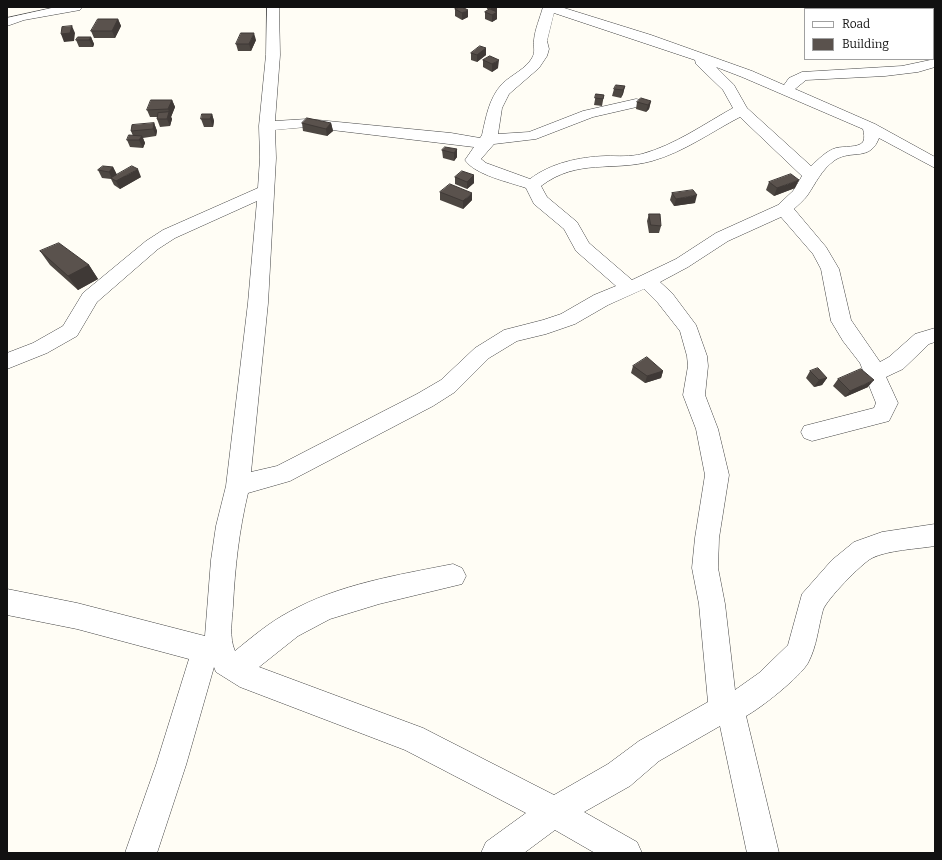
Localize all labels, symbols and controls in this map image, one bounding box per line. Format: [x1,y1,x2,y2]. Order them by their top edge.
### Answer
legend [804,8,934,60]
text: Road [842,17,870,31]
text: Building [842,37,889,51]

